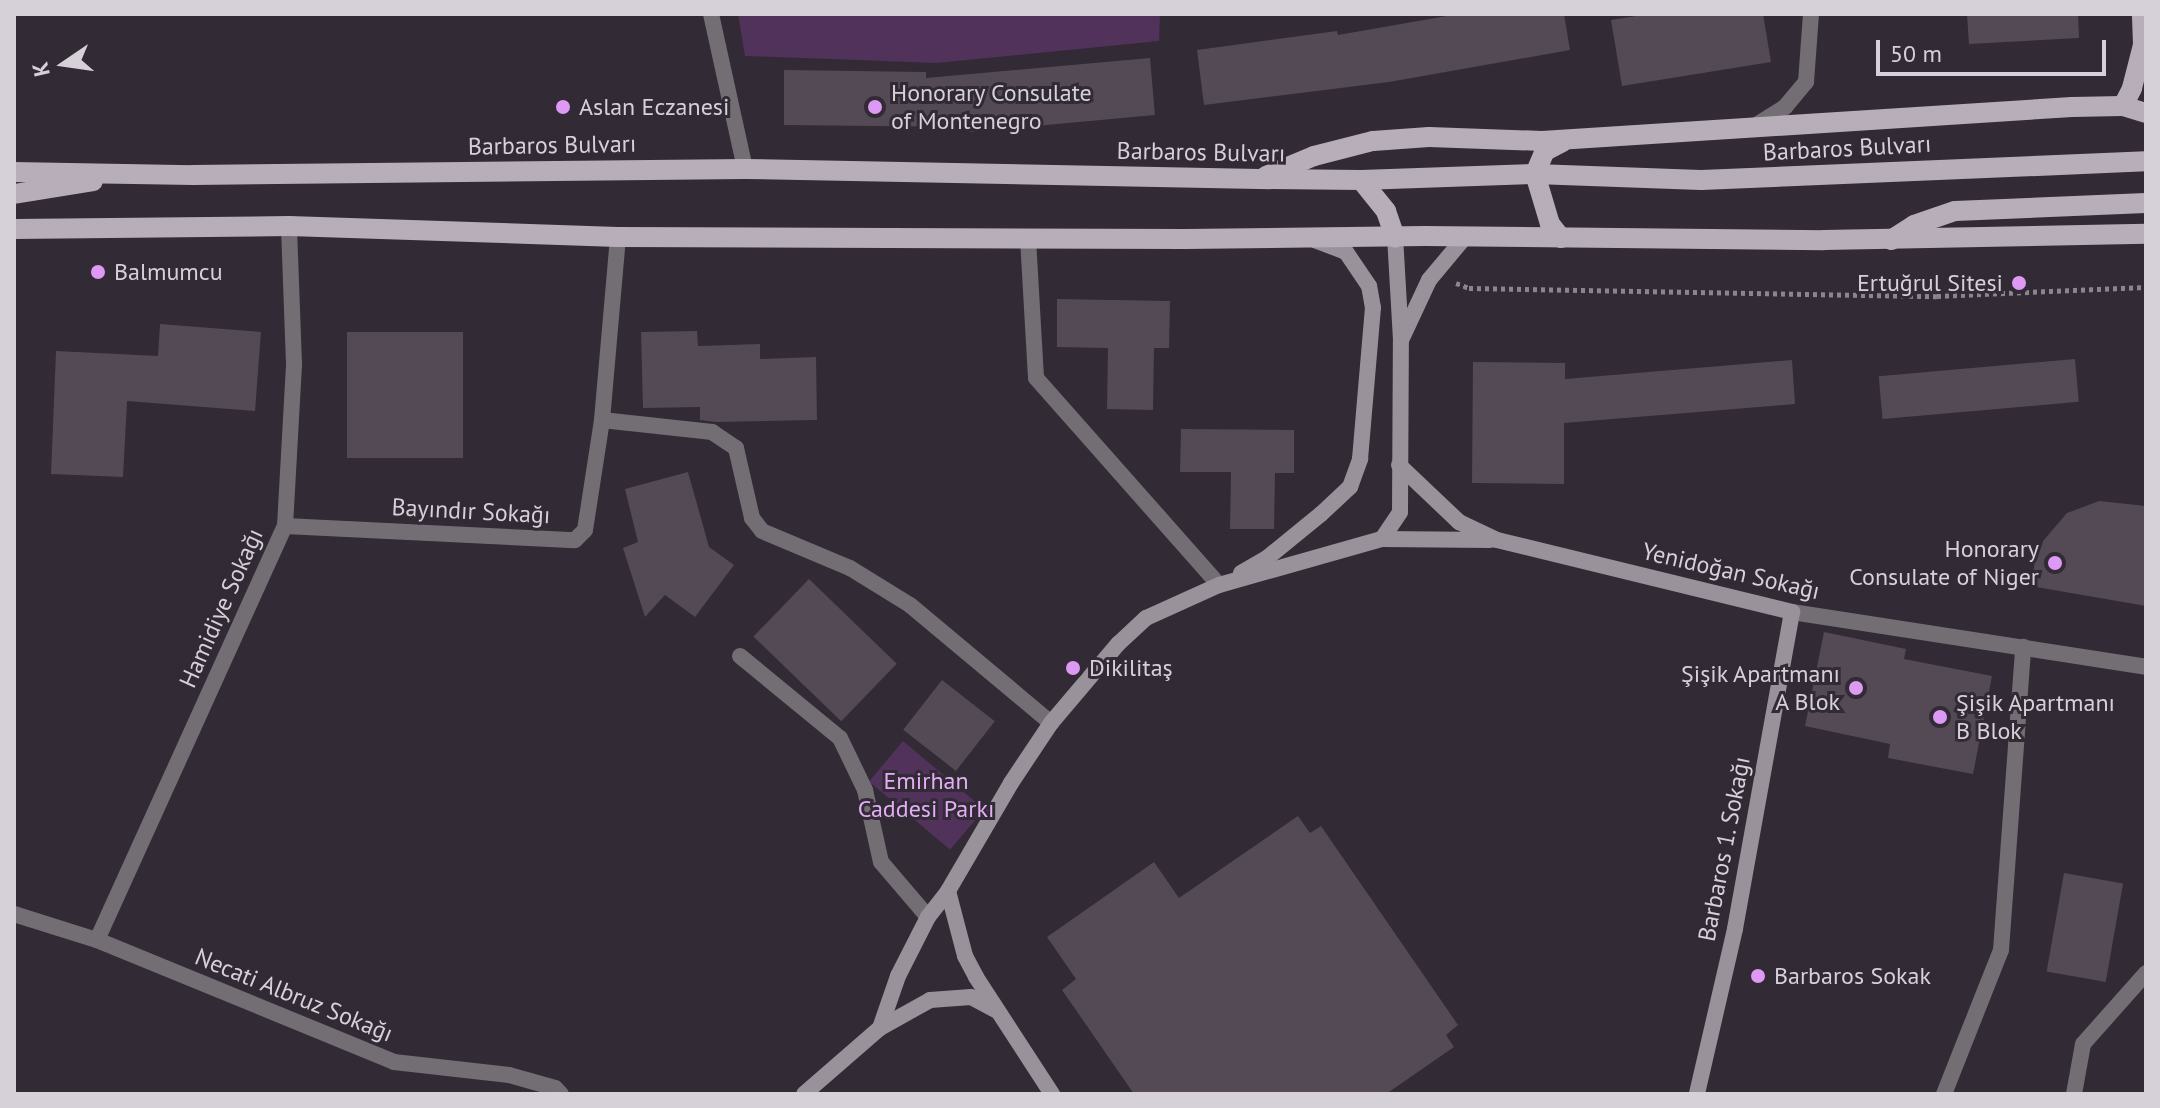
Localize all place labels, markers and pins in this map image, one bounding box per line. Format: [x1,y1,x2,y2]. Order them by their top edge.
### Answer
place label: Honorary Consulate of Montenegro [891,79,1093,135]
place label: Aslan Eczanesi [579,93,729,121]
marker: Aslan Eczanesi [554,98,572,116]
marker: Honorary Consulate of Montenegro [866,98,884,116]
place label: Balmumcu [114,258,223,286]
marker: Balmumcu [89,263,107,281]
place label: Ertuğrul Sitesi [1857,269,2003,297]
marker: Ertuğrul Sitesi [2010,274,2028,292]
place label: Honorary Consulate of Niger [1849,535,2039,591]
marker: Honorary Consulate of Niger [2046,554,2064,572]
place label: Dikilitaş [1089,654,1173,682]
marker: Dikilitaş [1064,659,1082,677]
place label: Şişik Apartmanı A Blok [1679,660,1840,716]
marker: Şişik Apartmanı A Blok [1847,679,1865,697]
place label: Şişik Apartmanı B Blok [1956,689,2117,745]
marker: Şişik Apartmanı B Blok [1931,708,1949,726]
place label: Barbaros Sokak [1774,962,1931,990]
marker: Barbaros Sokak [1749,967,1767,985]

